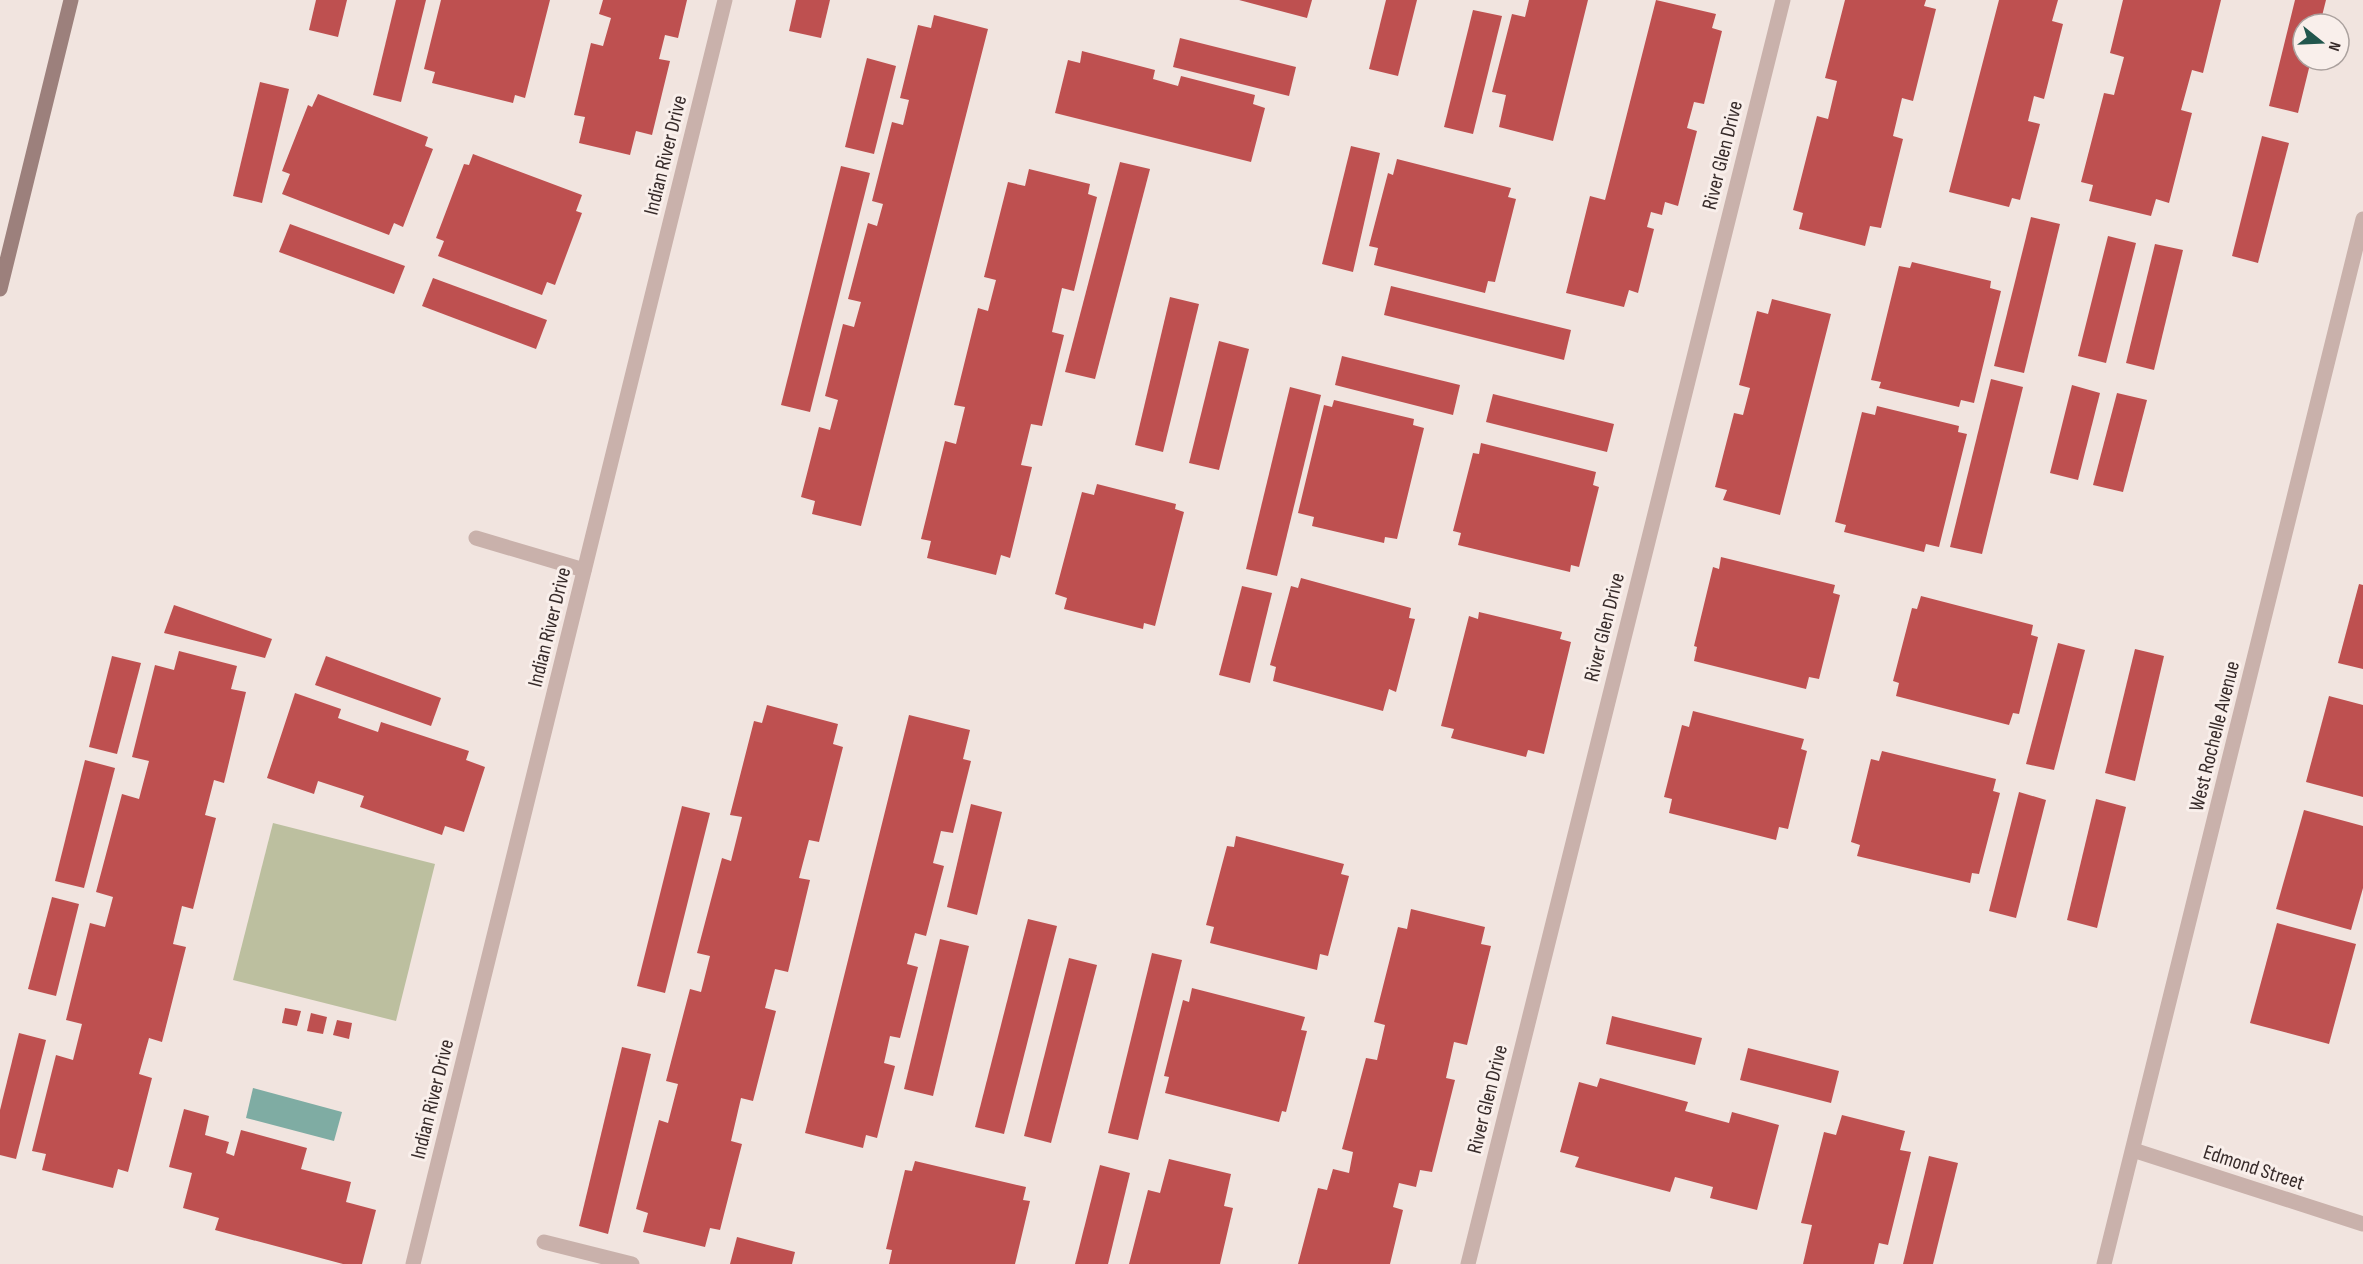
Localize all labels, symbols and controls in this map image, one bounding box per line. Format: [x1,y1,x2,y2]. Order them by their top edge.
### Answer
north arrow [2291,12,2351,72]
text: N [2323,39,2344,53]
street label: Indian River Drive [639,93,692,218]
street label: River Glen Drive [1697,98,1748,212]
street label: Indian River Drive [523,565,576,690]
street label: River Glen Drive [1579,570,1630,684]
street label: West Rochelle Avenue [2184,658,2245,814]
street label: Indian River Drive [406,1037,459,1162]
street label: River Glen Drive [1462,1042,1513,1156]
street label: Edmond Street [2200,1139,2308,1196]

